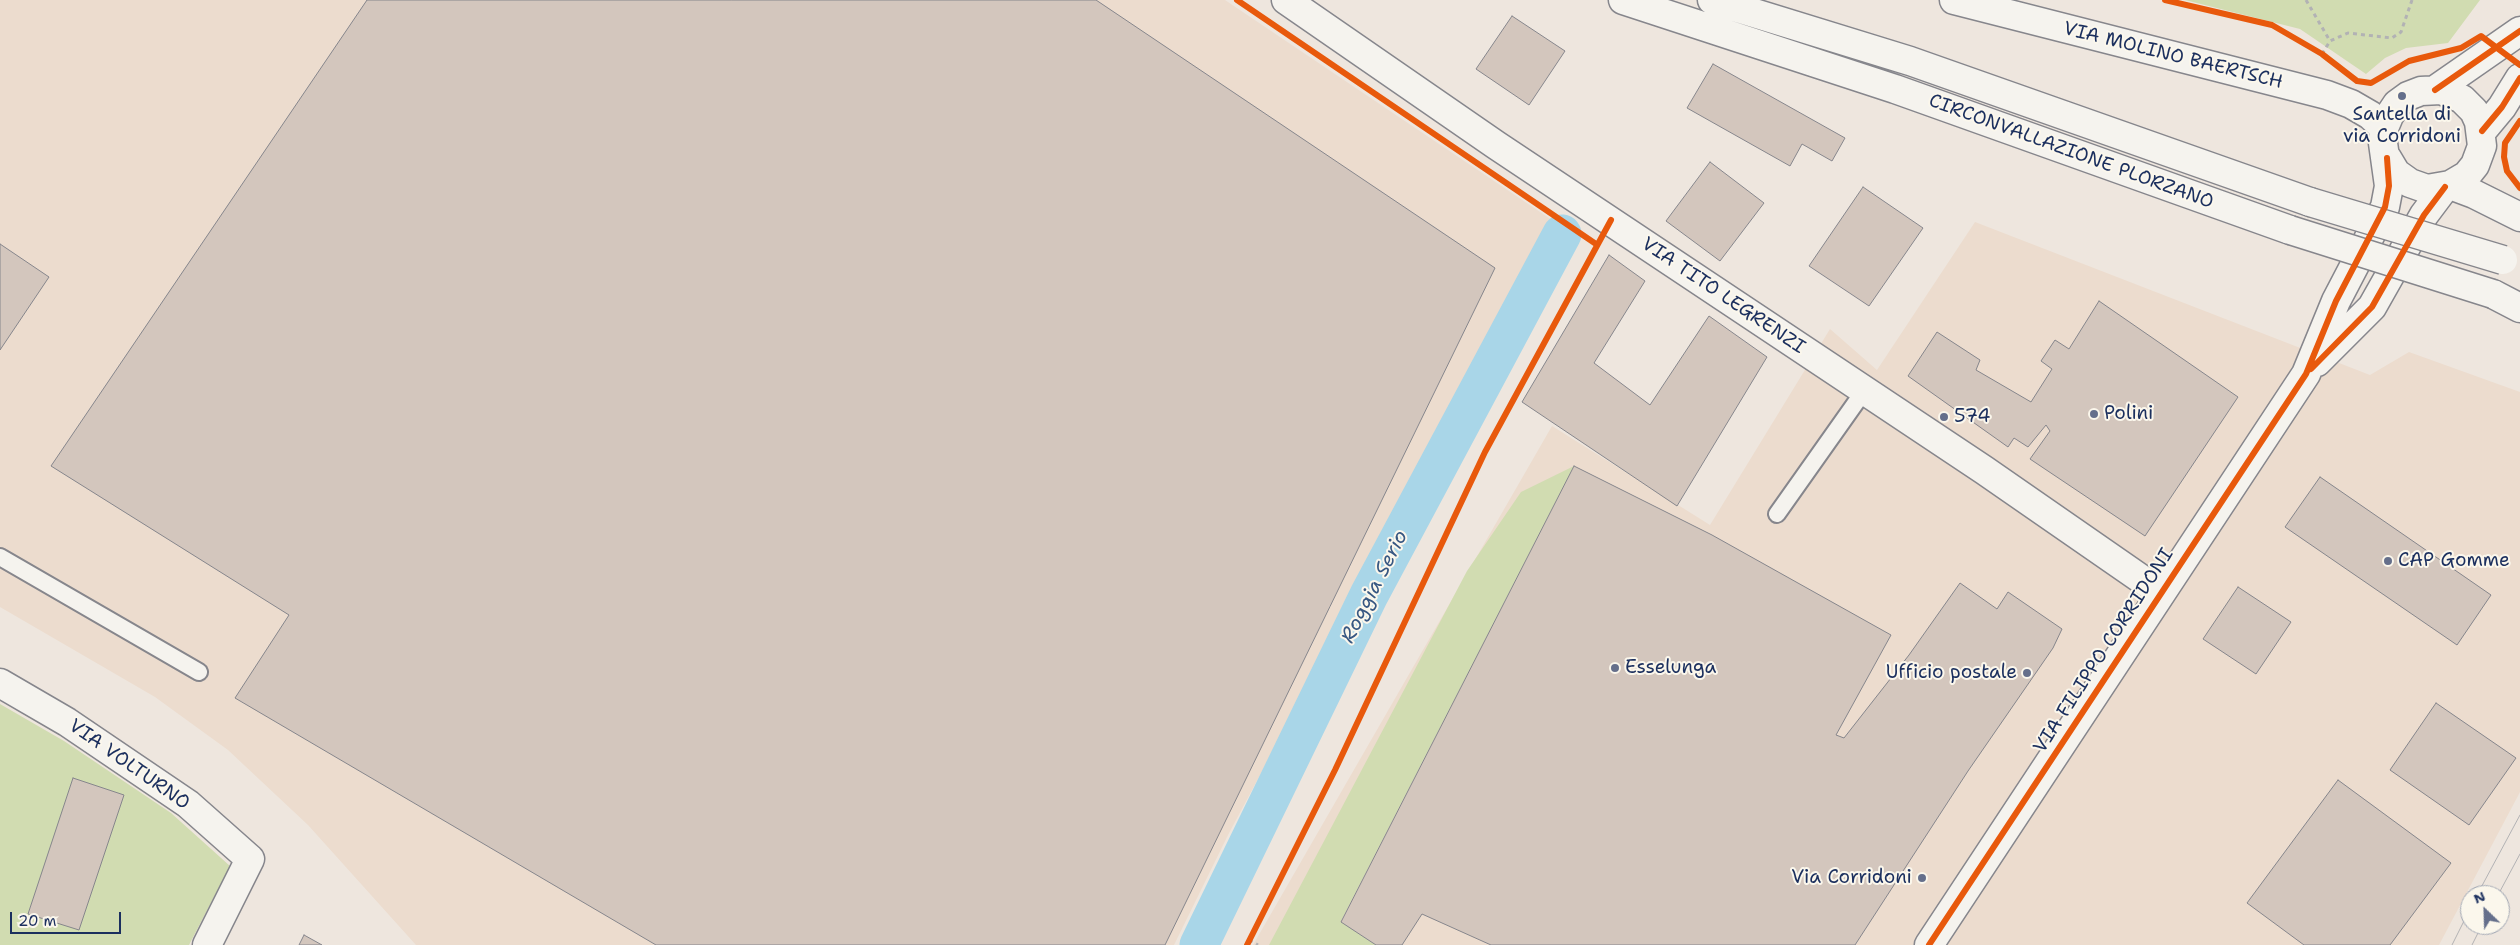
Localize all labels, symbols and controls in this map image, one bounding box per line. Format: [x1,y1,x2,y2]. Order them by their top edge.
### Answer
street label: VIA MOLINO BAERTSCH [2061,18,2285,94]
street label: CIRCONVALLAZIONE PLORZANO [1925,90,2217,214]
marker: Santella di via Corridoni [2396,90,2408,102]
place label: Santella di via Corridoni [2343,104,2461,148]
street label: VIA TITO LEGRENZI [1637,233,1809,359]
place label: Polini [2104,403,2153,425]
place label: 574 [1954,406,1990,428]
marker: Polini [2088,408,2100,420]
marker: 574 [1938,411,1950,423]
water label: Roggia Serio [1336,527,1414,647]
street label: VIA FILIPPO CORRIDONI [2029,544,2179,758]
place label: CAP Gomme [2398,550,2510,572]
marker: CAP Gomme [2382,555,2394,567]
place label: Esselunga [1625,657,1716,679]
marker: Esselunga [1609,662,1621,674]
place label: Ufficio postale [1886,662,2017,684]
marker: Ufficio postale [2021,667,2033,679]
street label: VIA VOLTURNO [64,715,194,815]
place label: Via Corridoni [1791,867,1912,889]
marker: Via Corridoni [1916,872,1928,884]
north arrow [2460,885,2510,935]
text: N [2471,887,2488,908]
scale bar [12,902,124,934]
text: 20 m [18,911,57,931]

